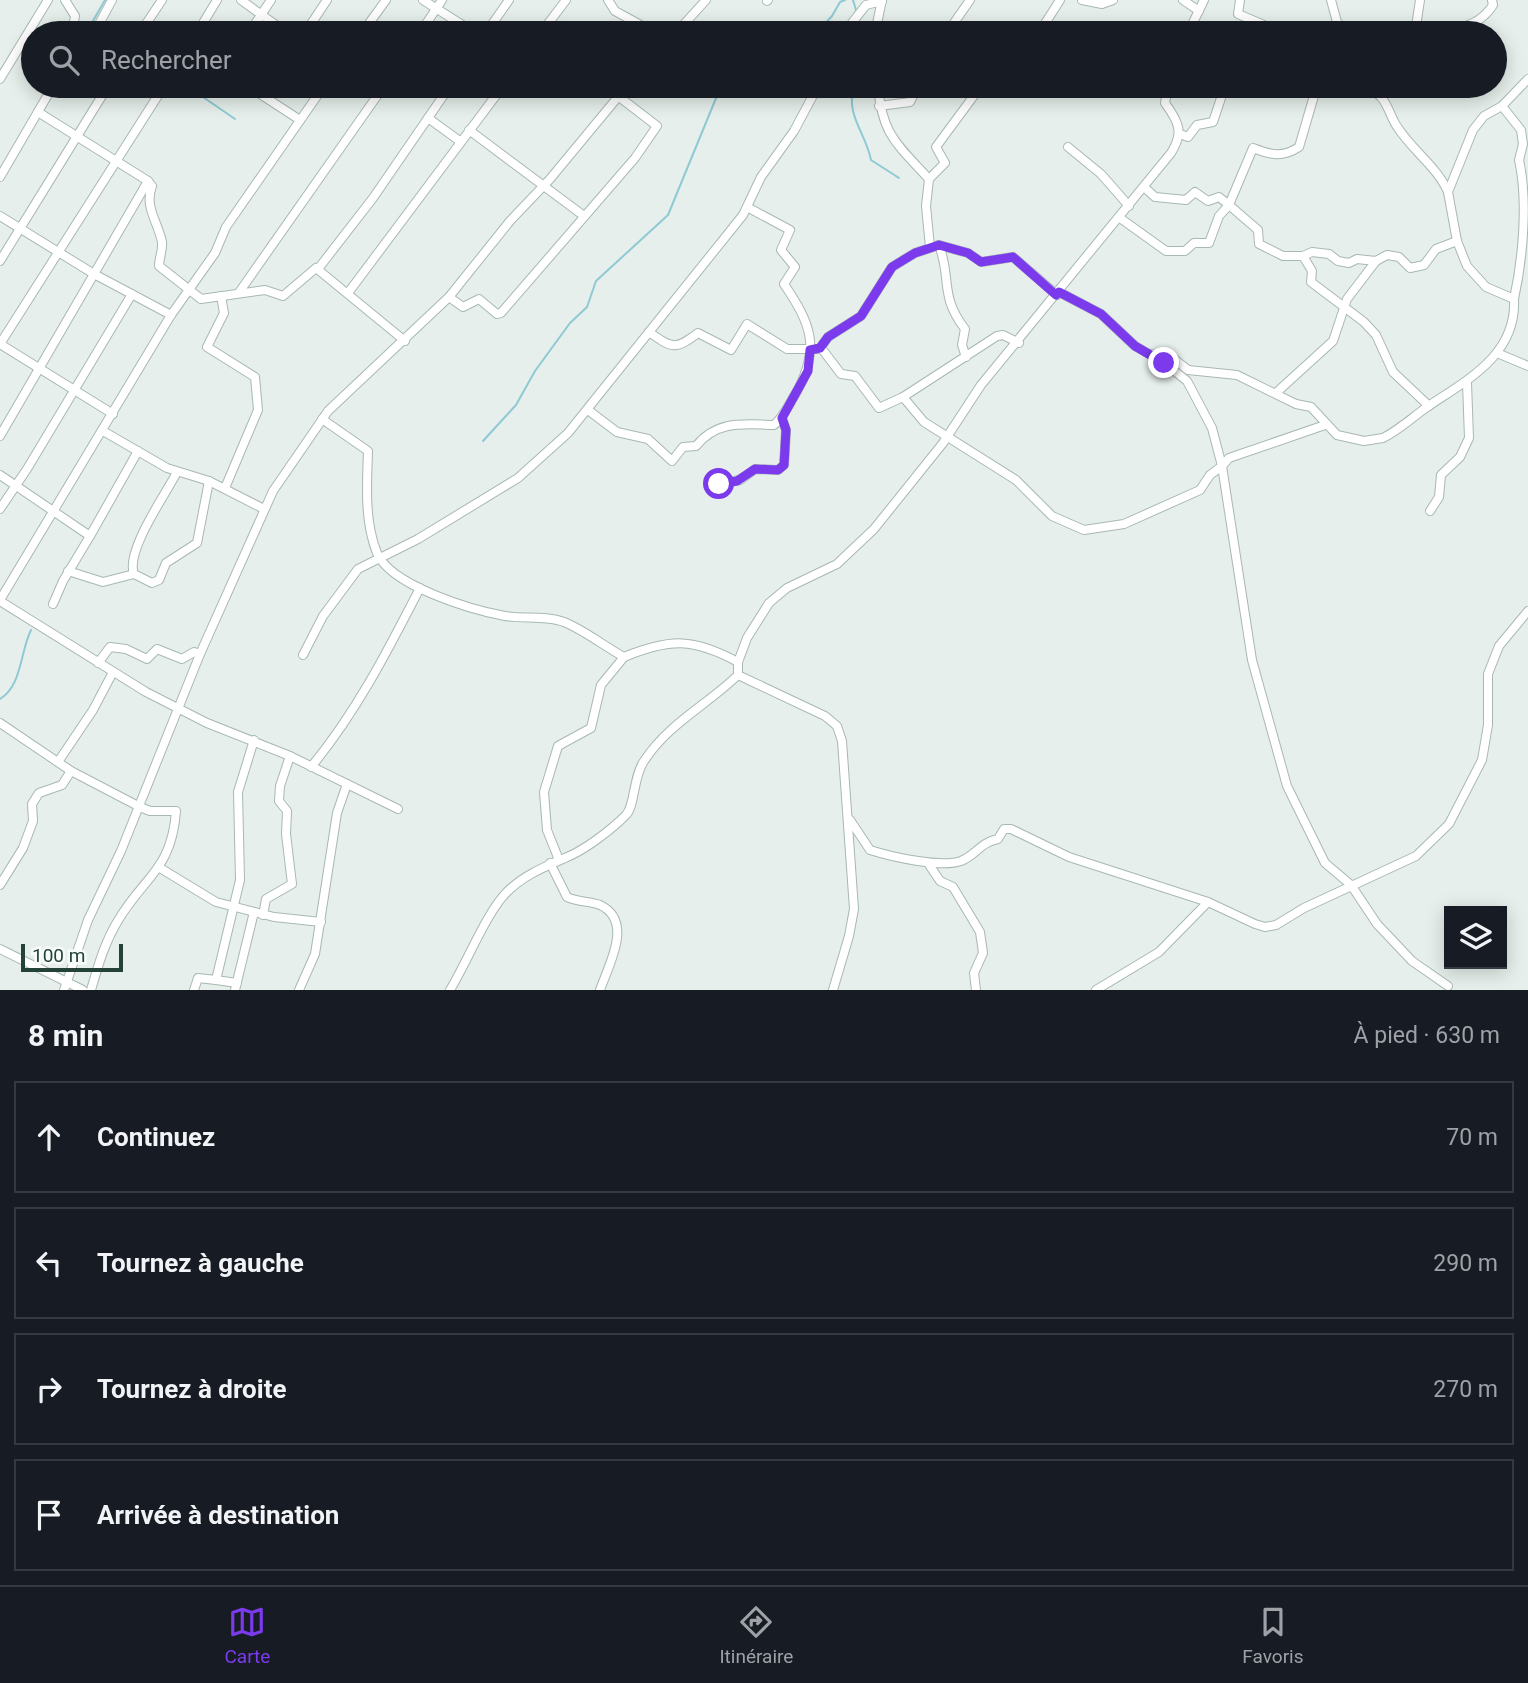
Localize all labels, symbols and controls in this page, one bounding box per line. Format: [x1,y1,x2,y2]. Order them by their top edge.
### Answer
search box [21,21,1507,98]
icon: search [45,41,83,79]
text: Rechercher [101,45,232,75]
route end [1148,347,1179,378]
route start [703,468,734,499]
map controls [1444,906,1507,969]
button: layers [1444,906,1507,969]
scale bar [21,941,122,973]
text: 100 m [32,944,85,967]
text: 8 min [28,1018,103,1053]
text: À pied · 630 m [1354,1022,1500,1049]
icon: ahead [30,1118,68,1156]
text: Continuez [97,1122,215,1152]
text: 70 m [1446,1124,1498,1151]
icon: left [30,1244,68,1282]
text: Tournez à gauche [97,1248,304,1278]
text: 290 m [1433,1250,1498,1277]
icon: right [30,1370,68,1408]
text: Tournez à droite [97,1374,287,1404]
text: 270 m [1433,1376,1498,1403]
icon: arrive [30,1496,68,1534]
text: Arrivée à destination [97,1500,339,1530]
tab: Carte [225,1603,270,1668]
tab: Itinéraire [719,1603,793,1668]
tab: Favoris [1242,1603,1304,1668]

